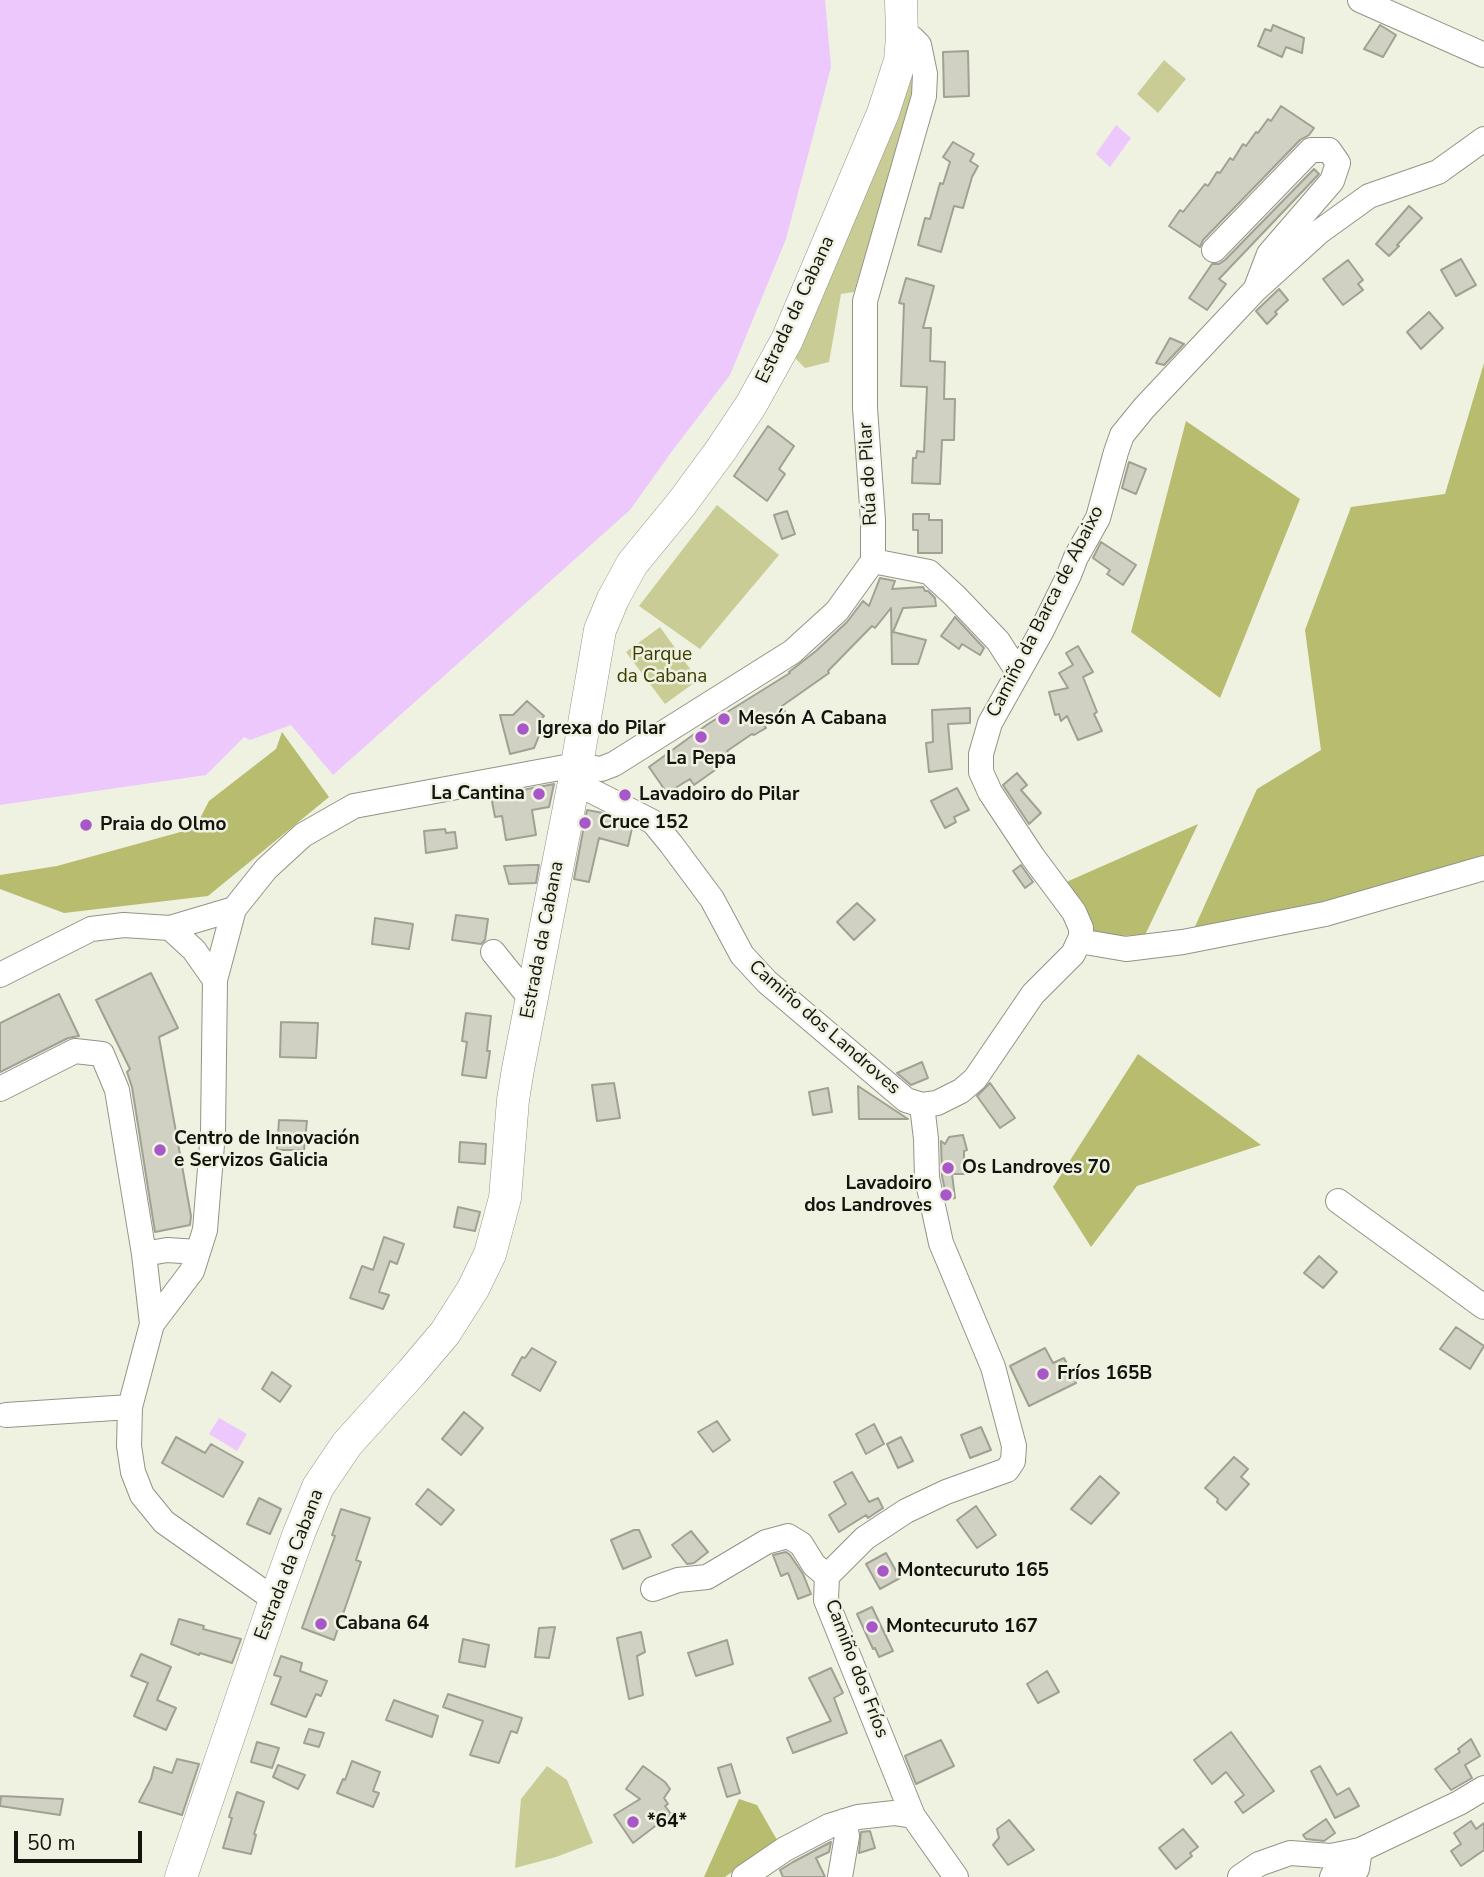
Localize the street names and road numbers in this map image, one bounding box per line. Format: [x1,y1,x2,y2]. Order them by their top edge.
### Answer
street label: Estrada da Cabana [752,233,840,387]
street label: Rúa do Pilar [855,422,883,526]
street label: Camiño da Barca de Abaixo [983,502,1109,722]
street label: Estrada da Cabana [517,859,569,1021]
street label: Camiño dos Landroves [744,956,904,1100]
street label: Estrada da Cabana [251,1486,329,1644]
street label: Camiño dos Fríos [819,1597,893,1741]

